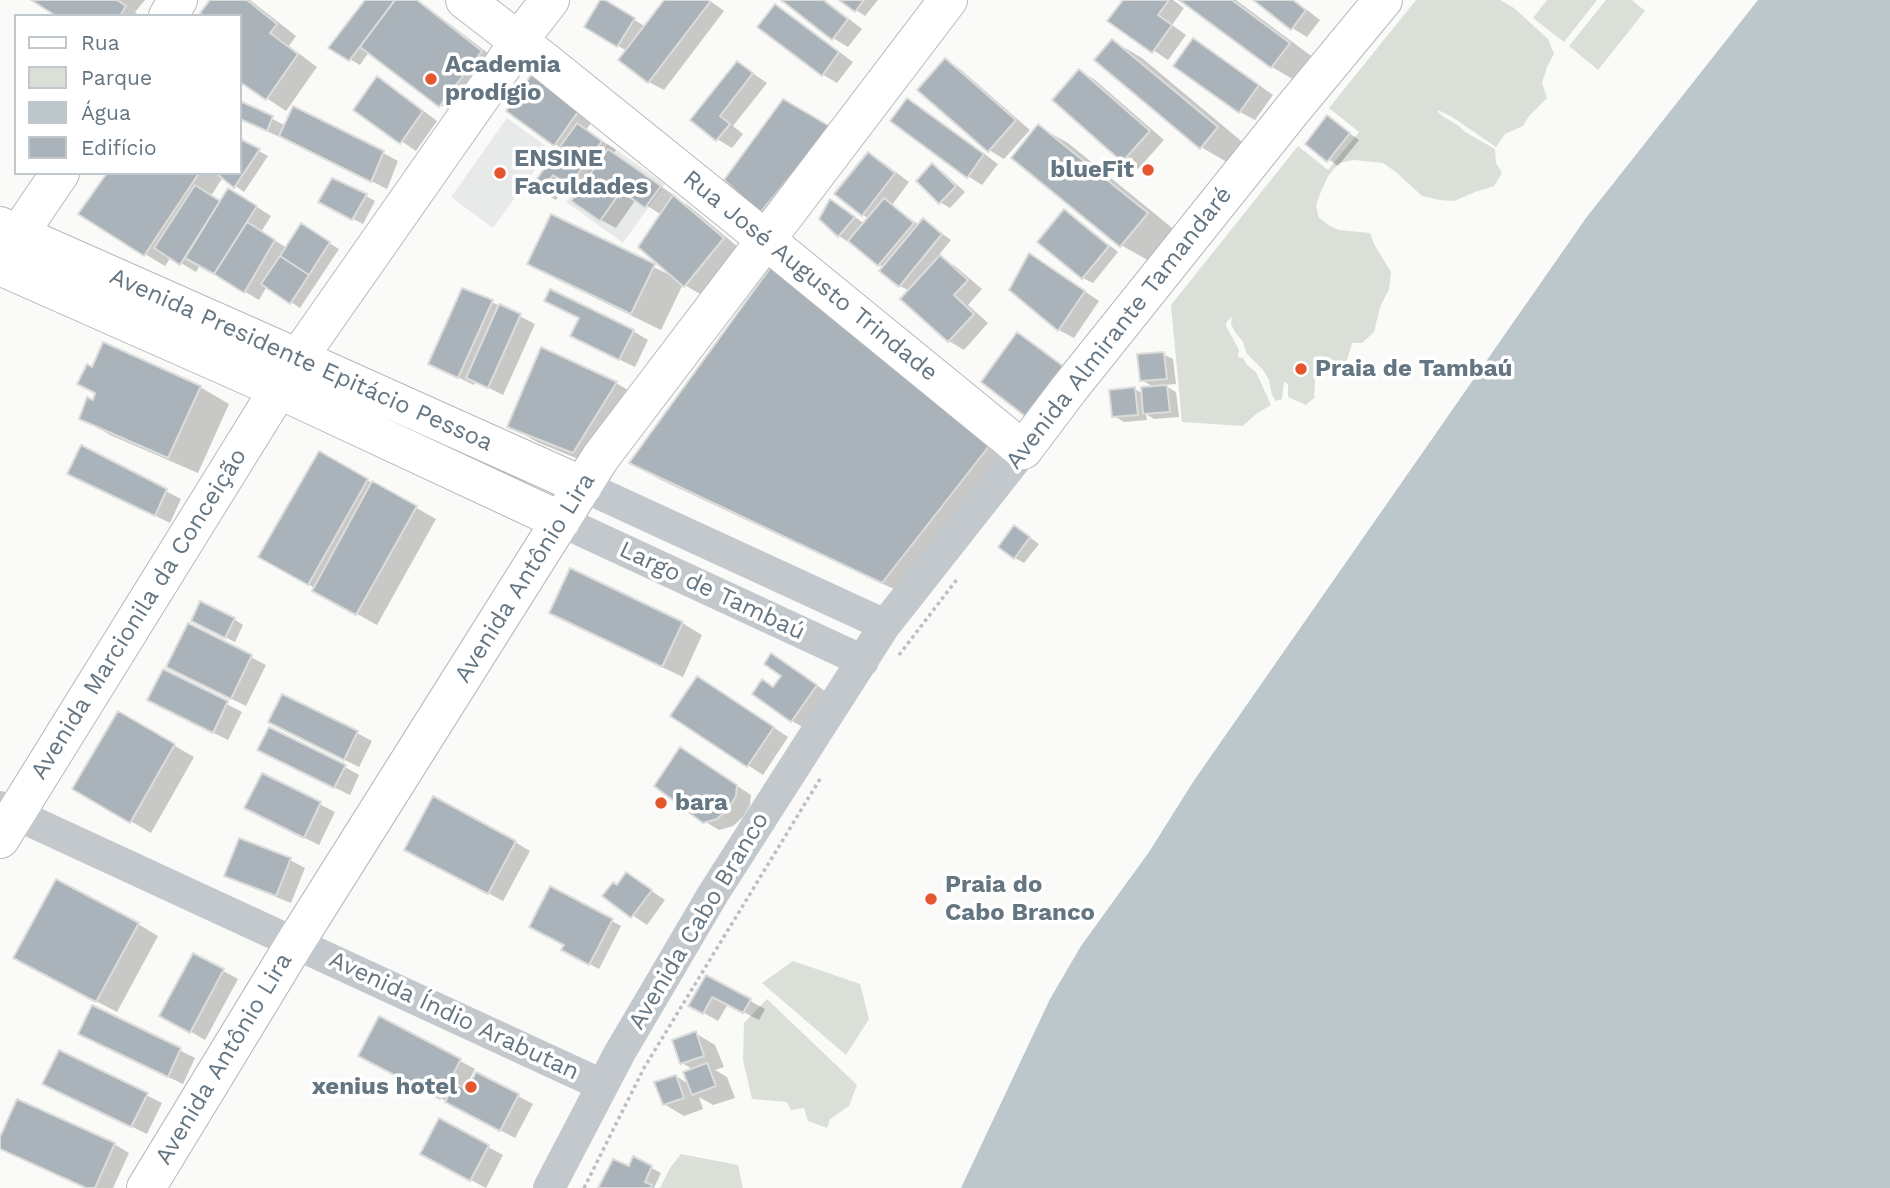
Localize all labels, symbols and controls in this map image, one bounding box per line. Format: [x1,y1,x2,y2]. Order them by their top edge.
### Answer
legend [14,14,242,175]
text: Rua [81,30,120,55]
place label: Academia prodígio [445,51,561,107]
text: Parque [81,65,152,90]
marker: Academia prodígio [423,71,439,87]
text: Água [81,100,131,125]
text: Edifício [81,135,157,160]
place label: ENSINE Faculdades [514,145,648,201]
place label: blueFit [1050,156,1134,184]
marker: blueFit [1140,162,1156,178]
street label: Rua José Augusto Trindade [677,164,943,388]
marker: ENSINE Faculdades [492,165,508,181]
street label: Avenida Almirante Tamandaré [1000,181,1238,475]
street label: Avenida Presidente Epitácio Pessoa [105,262,497,458]
place label: Praia de Tambaú [1315,355,1512,383]
marker: Praia de Tambaú [1293,361,1309,377]
street label: Avenida Marcionila da Conceição [25,443,253,785]
street label: Avenida Antônio Lira [449,468,601,688]
street label: Largo de Tambaú [615,535,809,647]
place label: bara [675,789,728,817]
marker: bara [653,795,669,811]
street label: Avenida Cabo Branco [623,807,775,1035]
place label: Praia do Cabo Branco [945,871,1095,927]
marker: Praia do Cabo Branco [923,891,939,907]
street label: Avenida Índio Arabutan [324,945,584,1087]
street label: Avenida Antônio Lira [149,948,299,1170]
place label: xenius hotel [312,1073,457,1101]
marker: xenius hotel [463,1079,479,1095]

